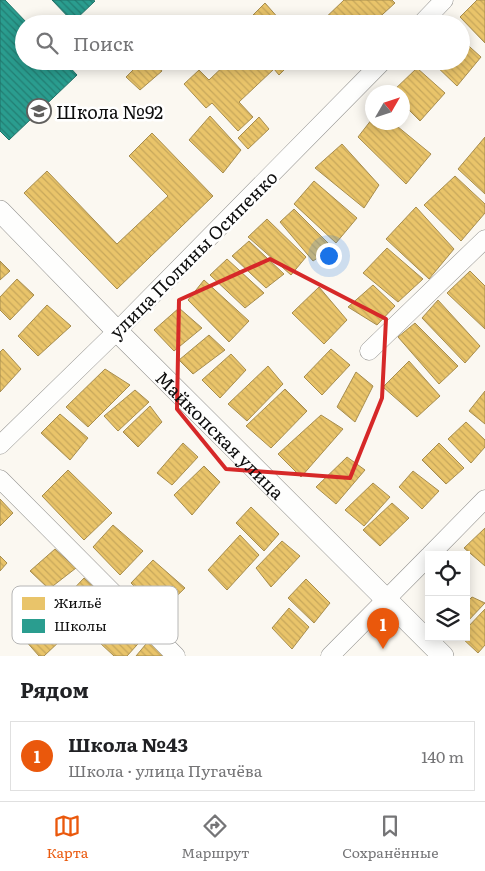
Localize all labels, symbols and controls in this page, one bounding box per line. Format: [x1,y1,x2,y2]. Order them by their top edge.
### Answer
search box [15,15,470,70]
icon: search [33,29,61,57]
text: Поиск [73,29,134,57]
north arrow [365,85,410,130]
school or university icon: Школа №92 [26,98,52,124]
place label: Школа №92 [56,98,163,125]
street label: улица Полины Осипенко [103,164,283,344]
your location [316,243,342,269]
street label: Майкопская улица [150,364,291,505]
map controls [425,551,470,641]
button: locate [425,551,470,596]
legend [12,586,178,644]
text: Жильё [54,592,102,612]
button: layers [425,596,470,641]
pin: 1 [367,608,399,649]
text: Школы [54,615,107,635]
text: Рядом [20,673,89,704]
text: Школа №43 [68,730,188,758]
text: 1 [34,744,40,768]
text: 140 m [421,744,464,768]
text: Школа · улица Пугачёва [68,758,262,782]
tab: Карта [46,812,88,862]
tab: Маршрут [181,812,249,862]
tab: Сохранённые [342,812,439,862]

